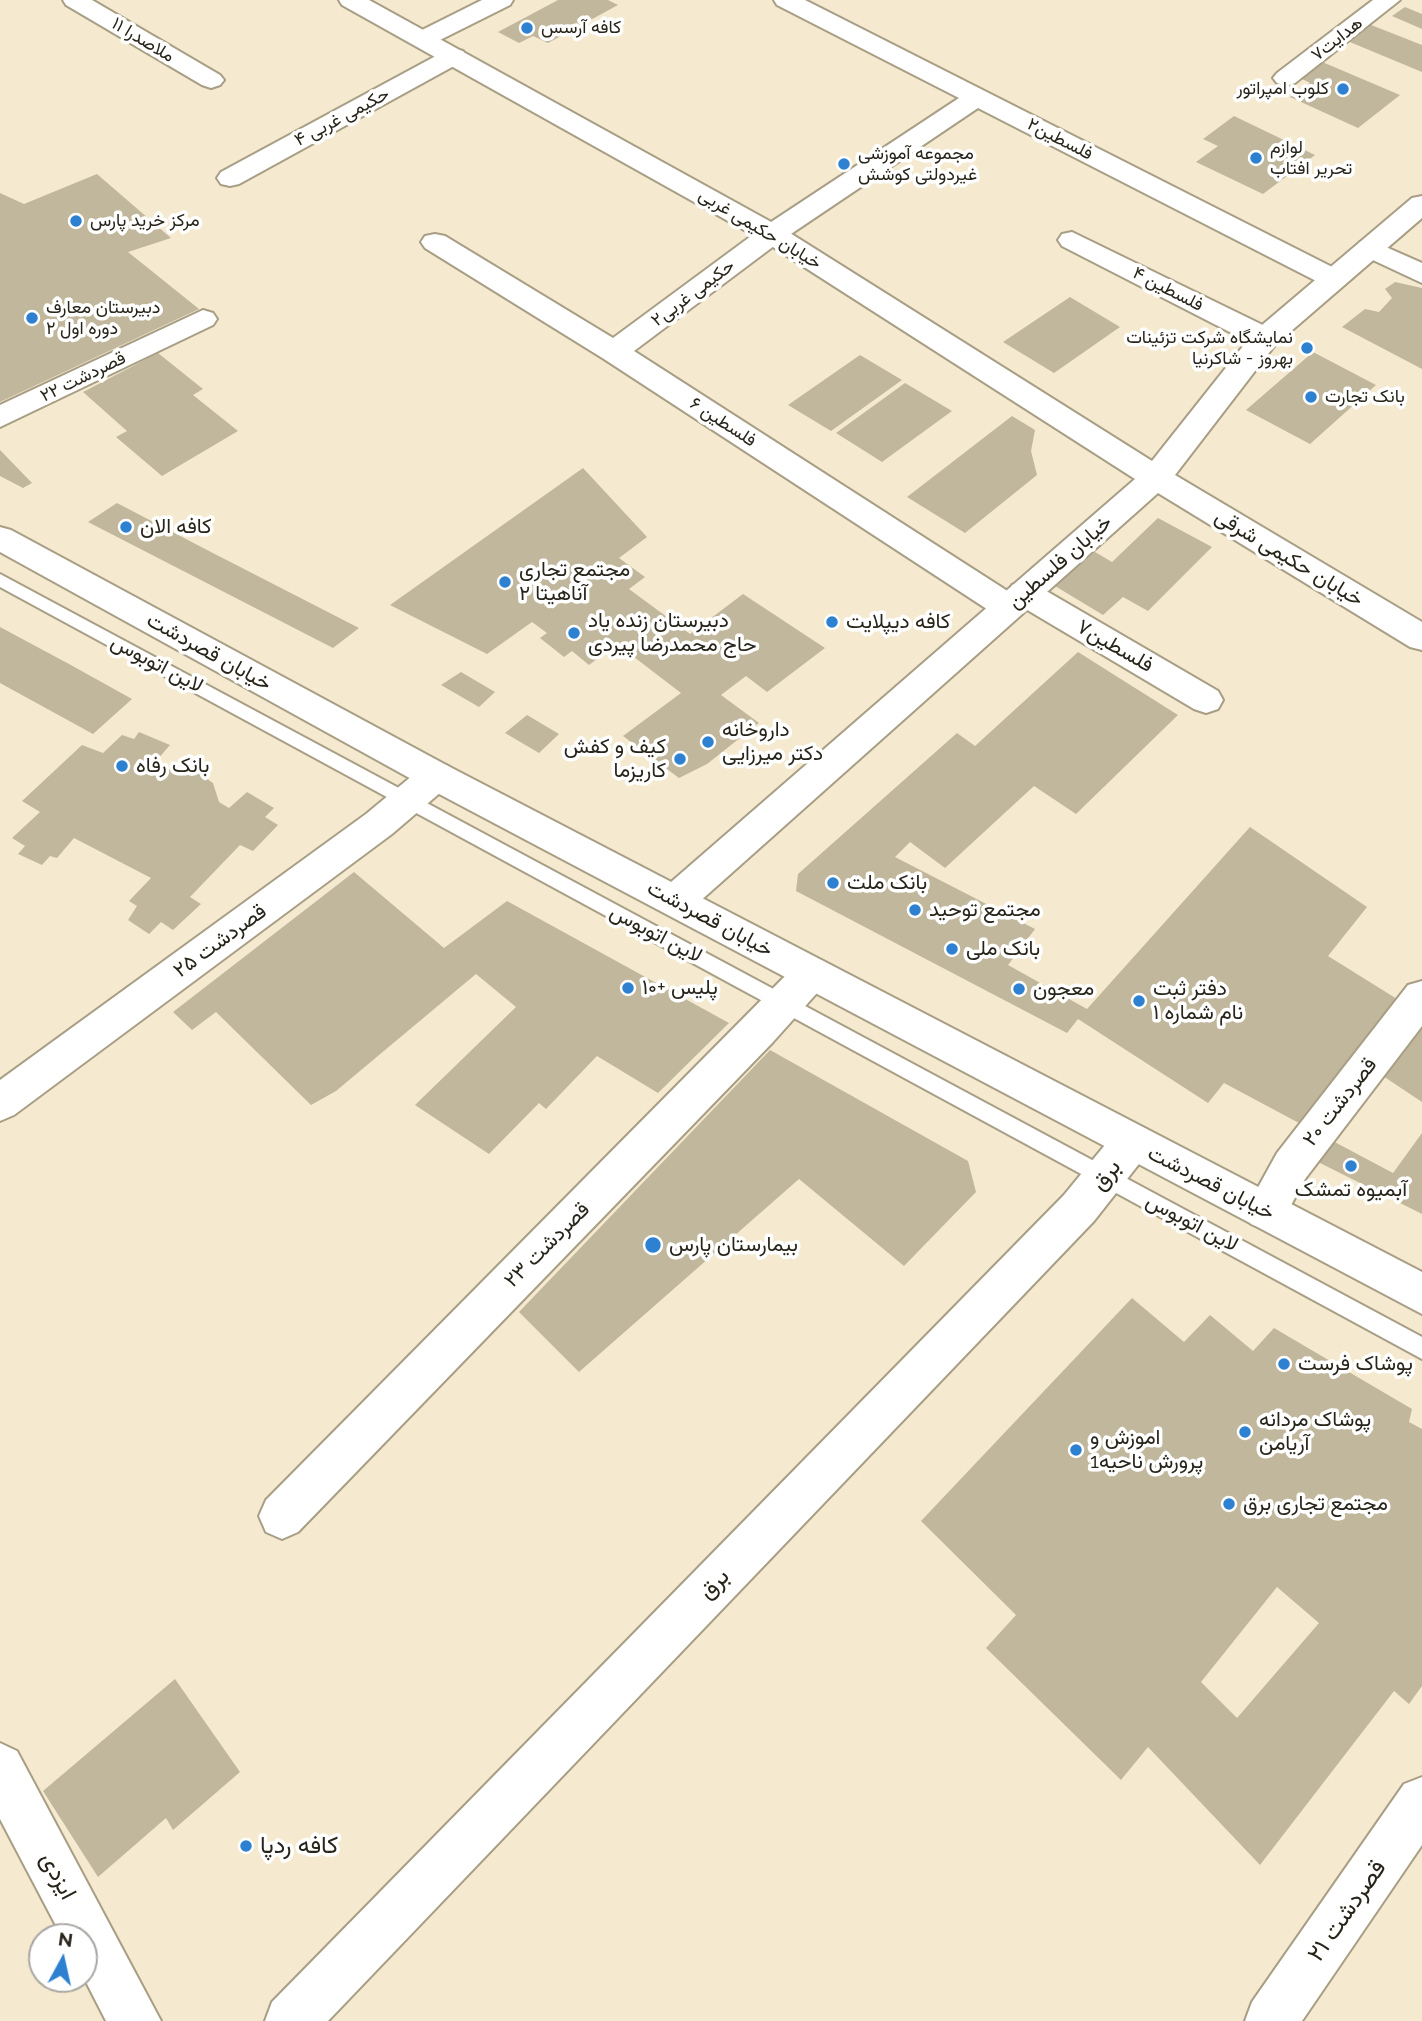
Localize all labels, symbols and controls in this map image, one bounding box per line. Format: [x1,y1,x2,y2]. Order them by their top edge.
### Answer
street label: هدایت۷ [1307,12,1367,66]
street label: ۱۱ ملاصدرا [108,13,178,67]
place label: کافه آرسس [541,17,621,39]
marker: کافه آرسس [519,20,535,36]
place label: کلوب امپراتور [1236,78,1329,100]
marker: کلوب امپراتور [1335,81,1351,97]
street label: حکیمی غربی ۴ [291,83,393,151]
street label: فلسطین۲ [1024,113,1096,165]
place label: لوازم تحریر افتاب [1270,137,1352,180]
place label: مجموعه آموزشی غیردولتی کوشش [858,143,977,186]
marker: لوازم تحریر افتاب [1248,150,1264,166]
marker: مجموعه آموزشی غیردولتی کوشش [836,156,852,172]
street label: خیابان حکیمی غربی [695,184,825,274]
place label: مرکز خرید پارس [90,210,200,232]
marker: مرکز خرید پارس [68,213,84,229]
street label: حکیمی غربی۲ [647,255,739,331]
street label: ۴ فلسطین [1129,262,1207,316]
place label: دبیرستان معارف ۲ دوره اول [46,297,160,340]
marker: دبیرستان معارف ۲ دوره اول [24,310,40,326]
place label: نمایشگاه شرکت تزئینات بهروز - شاکرنیا [1126,327,1293,370]
marker: نمایشگاه شرکت تزئینات بهروز - شاکرنیا [1299,340,1315,356]
street label: قصردشت ۲۲ [37,347,129,407]
place label: بانک تجارت [1325,386,1405,408]
marker: بانک تجارت [1303,389,1319,405]
street label: فلسطین ۶ [686,393,760,451]
street label: خیابان حکیمی شرقی [1210,504,1368,612]
street label: خیابان فلسطین [1003,510,1117,614]
place label: کافه الان [140,514,212,540]
marker: کافه الان [118,519,134,535]
place label: مجتمع تجاری آناهیتا ۲ [519,557,630,607]
marker: مجتمع تجاری آناهیتا ۲ [497,574,513,590]
street label: خیابان قصردشت [142,607,276,697]
place label: دبیرستان زنده یاد حاج محمدرضا پیردی [588,608,757,658]
place label: کافه دیپلایت [846,609,950,635]
marker: کافه دیپلایت [824,614,840,630]
street label: ۷فلسطین [1072,614,1158,678]
marker: دبیرستان زنده یاد حاج محمدرضا پیردی [566,625,582,641]
street label: لاین اتوبوس [107,629,207,699]
place label: داروخانه دکتر میرزایی [722,717,823,767]
place label: کیف و کفش کاریزما [564,734,666,784]
marker: داروخانه دکتر میرزایی [700,734,716,750]
marker: کیف و کفش کاریزما [672,751,688,767]
place label: بانک رفاه [136,753,209,779]
marker: بانک رفاه [114,758,130,774]
place label: بانک ملت [847,870,927,896]
street label: خیابان قصردشت [643,875,777,963]
marker: بانک ملت [825,875,841,891]
place label: مجتمع توحید [929,897,1041,923]
street label: قصردشت ۲۵ [169,899,271,983]
street label: لاین اتوبوس [606,899,706,969]
marker: مجتمع توحید [907,902,923,918]
place label: بانک ملی [966,936,1040,962]
marker: بانک ملی [944,941,960,957]
place label: پلیس +۱۰ [642,975,718,1001]
place label: معجون [1033,976,1094,1002]
place label: دفتر ثبت نام شماره ١ [1153,976,1243,1026]
marker: پلیس +۱۰ [620,980,636,996]
marker: معجون [1011,981,1027,997]
marker: دفتر ثبت نام شماره ١ [1131,993,1147,1009]
street label: قصردشت ۲۰ [1298,1053,1382,1151]
street label: خیابان قصردشت [1143,1140,1279,1226]
street label: برق [1085,1153,1127,1197]
marker: آبمیوه تمشک [1343,1158,1359,1174]
place label: آبمیوه تمشک [1295,1177,1407,1203]
street label: لاین اتوبوس [1142,1188,1242,1258]
street label: قصردشت ۲۳ [499,1197,595,1293]
place label: بیمارستان پارس [669,1232,798,1258]
marker: بیمارستان پارس [643,1235,663,1255]
place label: پوشاک فرست [1298,1351,1413,1377]
marker: پوشاک فرست [1276,1356,1292,1372]
place label: پوشاک مردانه آریامن [1259,1407,1371,1457]
marker: پوشاک مردانه آریامن [1237,1424,1253,1440]
place label: اموزش و پرورش ناحیه1 [1090,1425,1203,1475]
marker: اموزش و پرورش ناحیه1 [1068,1442,1084,1458]
place label: مجتمع تجاری برق [1243,1491,1388,1517]
marker: مجتمع تجاری برق [1221,1496,1237,1512]
street label: برق [692,1562,736,1606]
place label: کافه ردپا [260,1832,338,1860]
marker: کافه ردپا [238,1838,254,1854]
street label: ایزدی [34,1847,82,1905]
street label: قصردشت ۲۱ [1302,1855,1392,1967]
north arrow [28,1923,98,1993]
text: N [57,1927,74,1951]

